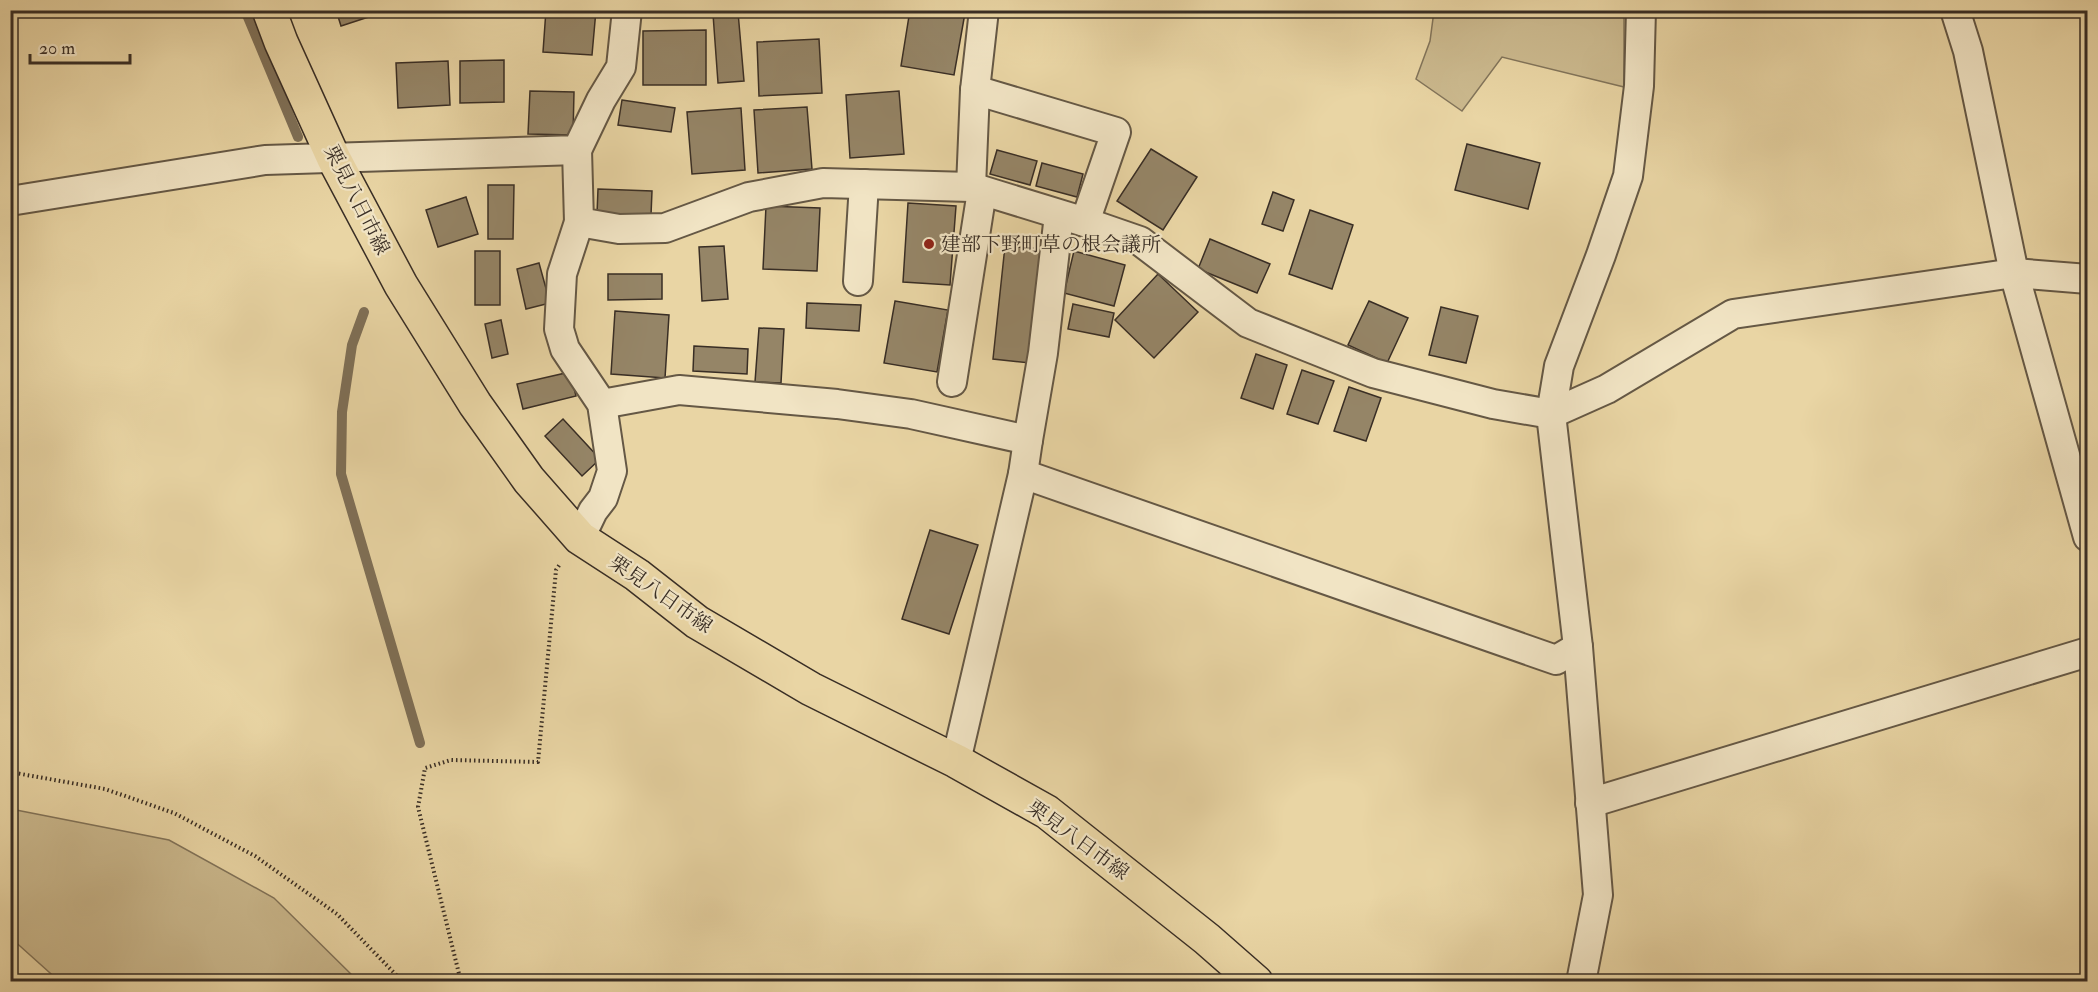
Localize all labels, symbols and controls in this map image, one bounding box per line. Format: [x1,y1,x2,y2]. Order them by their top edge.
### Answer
scale bar [30,27,130,65]
text: 20 m [39,37,75,60]
street label: 栗見八日市線 [319,141,395,259]
place label: 建部下野町草の根会議所 [941,232,1161,257]
marker: 建部下野町草の根会議所 [922,237,936,251]
street label: 栗見八日市線 [605,549,717,639]
street label: 栗見八日市線 [1022,795,1134,885]

